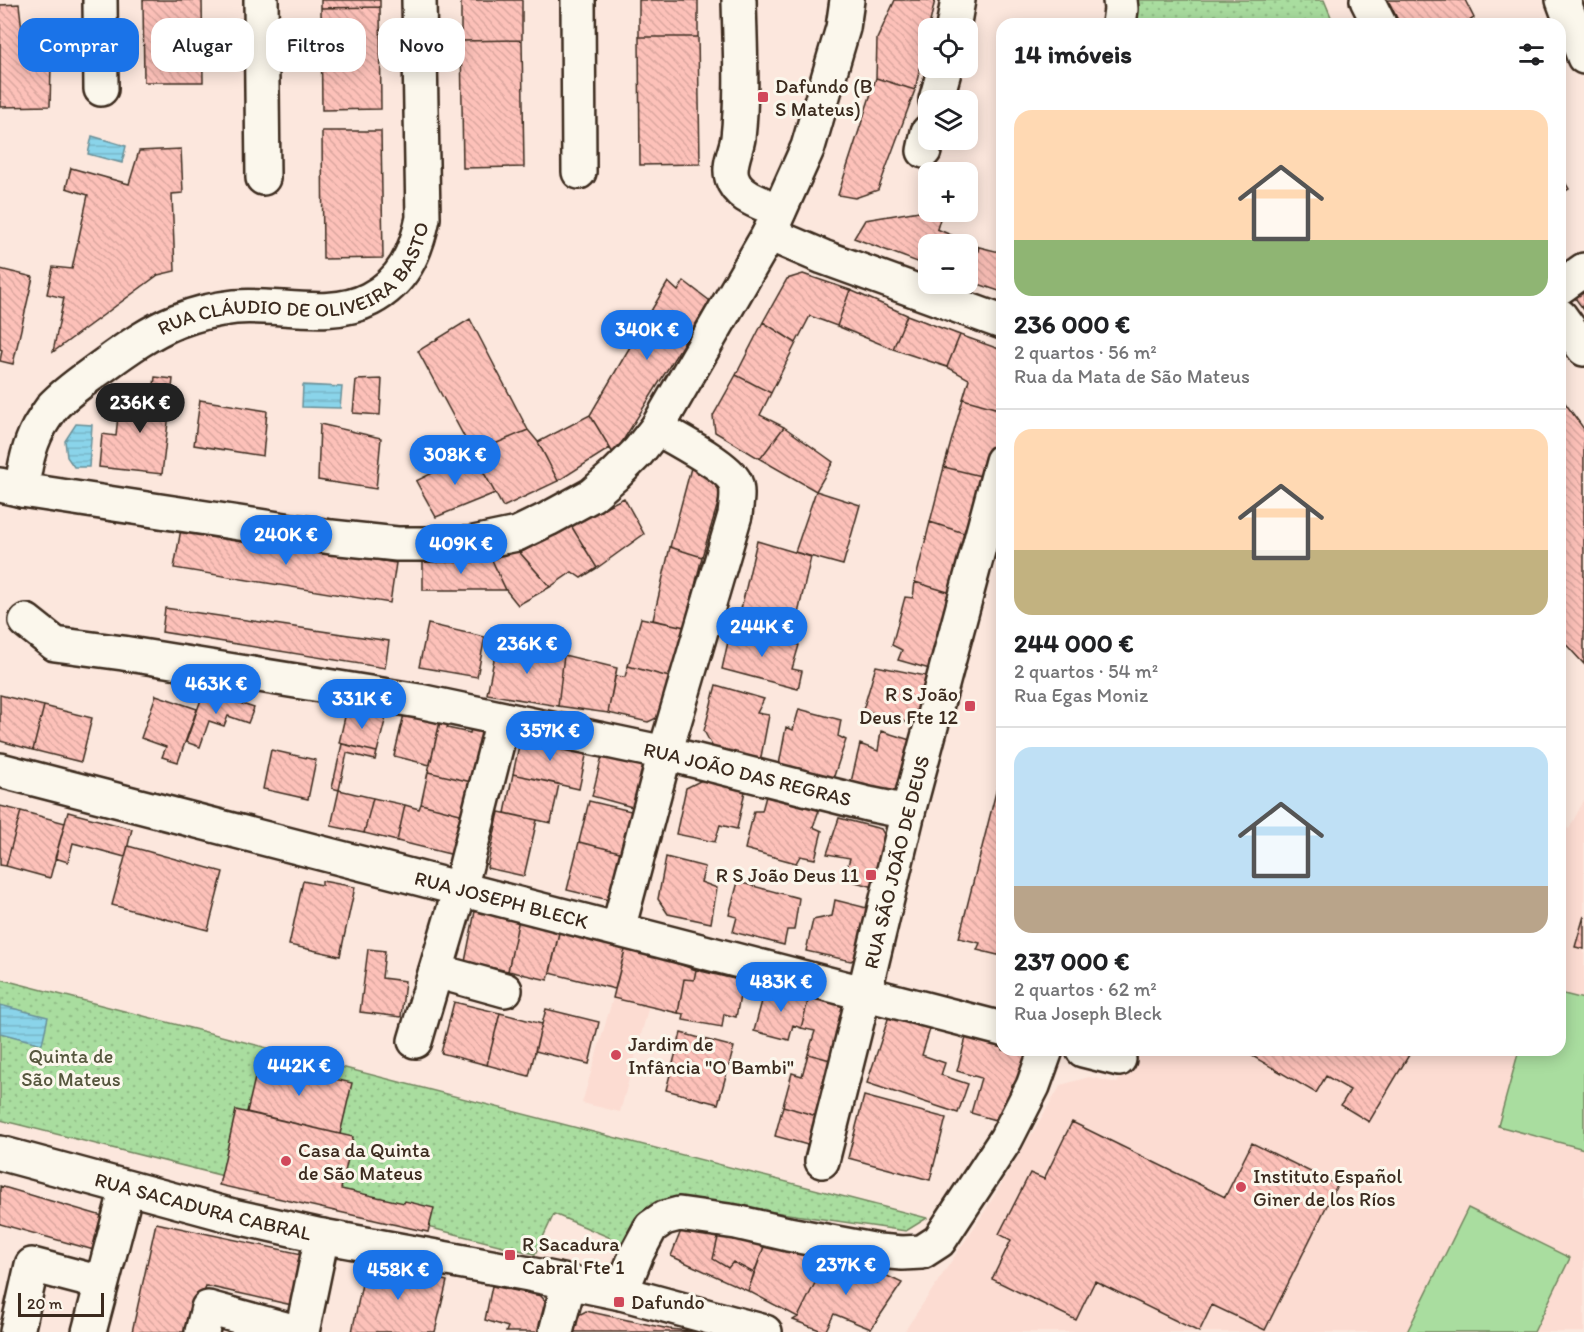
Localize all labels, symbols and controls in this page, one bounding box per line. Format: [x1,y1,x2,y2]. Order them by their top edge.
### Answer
chip: Comprar [18,18,139,72]
chip: Alugar [151,18,254,72]
chip: Filtros [266,18,366,72]
chip: Novo [378,18,465,72]
map controls [918,18,978,294]
button: locate [918,18,978,78]
text: 14 imóveis [1014,38,1132,70]
icon: filters [1515,38,1548,71]
place label: Dafundo (B S Mateus) [775,74,873,121]
marker: Dafundo (B S Mateus) [756,90,770,104]
button: layers [918,90,978,150]
icon: home [1227,149,1335,257]
button: + [918,162,978,222]
street label: RUA CLÁUDIO DE OLIVEIRA BASTO [153,220,434,340]
button: − [918,234,978,294]
text: 236 000 € [1014,308,1130,340]
pin: 340K € [598,310,696,361]
text: 340K € [615,317,679,341]
text: 2 quartos · 56 m² [1014,340,1157,364]
text: Rua da Mata de São Mateus [1014,364,1250,388]
pin: 236K € [91,383,189,434]
text: 236K € [110,390,170,414]
pin: 308K € [406,435,504,486]
text: 308K € [424,442,486,466]
icon: home [1227,468,1335,576]
pin: 240K € [237,515,335,566]
text: 240K € [254,522,318,546]
pin: 409K € [412,524,510,575]
text: 409K € [429,531,493,555]
pin: 244K € [713,607,811,658]
text: 244K € [730,614,794,638]
pin: 236K € [478,624,576,675]
text: 244 000 € [1014,627,1134,659]
text: 236K € [497,631,557,655]
text: 2 quartos · 54 m² [1014,659,1158,683]
pin: 463K € [167,664,265,715]
text: 463K € [185,671,247,695]
pin: 331K € [313,679,411,730]
place label: R S João Deus Fte 12 [859,682,958,729]
text: Rua Egas Moniz [1014,683,1148,707]
text: 331K € [332,686,392,710]
marker: R S João Deus Fte 12 [963,699,977,713]
pin: 357K € [501,711,599,762]
text: 357K € [520,718,580,742]
street label: RUA JOÃO DAS REGRAS [641,737,854,811]
street label: RUA SÃO JOÃO DE DEUS [859,753,935,971]
icon: home [1227,786,1335,894]
place label: R S João Deus 11 [716,863,859,887]
street label: RUA JOSEPH BLECK [412,866,591,934]
marker: R S João Deus 11 [864,868,878,882]
text: 237 000 € [1014,945,1129,977]
pin: 483K € [732,962,830,1013]
text: 483K € [750,969,812,993]
text: 2 quartos · 62 m² [1014,977,1157,1001]
text: Rua Joseph Bleck [1014,1001,1162,1025]
place label: Jardim de Infância "O Bambi" [628,1032,794,1079]
park label: Quinta de São Mateus [21,1044,121,1091]
pin: 442K € [250,1046,348,1097]
marker: Jardim de Infância "O Bambi" [609,1048,623,1062]
text: 442K € [267,1053,331,1077]
place label: Casa da Quinta de São Mateus [298,1138,431,1185]
marker: Casa da Quinta de São Mateus [279,1154,293,1168]
place label: Instituto Español Giner de los Ríos [1253,1164,1402,1211]
street label: RUA SACADURA CABRAL [92,1167,314,1245]
marker: Instituto Español Giner de los Ríos [1234,1180,1248,1194]
place label: R Sacadura Cabral Fte 1 [522,1232,624,1279]
pin: 237K € [797,1245,895,1296]
marker: R Sacadura Cabral Fte 1 [503,1248,517,1262]
pin: 458K € [349,1250,447,1301]
text: 237K € [816,1252,876,1276]
text: 458K € [367,1257,429,1281]
scale bar [18,1290,104,1318]
place label: Dafundo [631,1290,705,1314]
text: 20 m [27,1294,62,1313]
marker: Dafundo [612,1295,626,1309]

